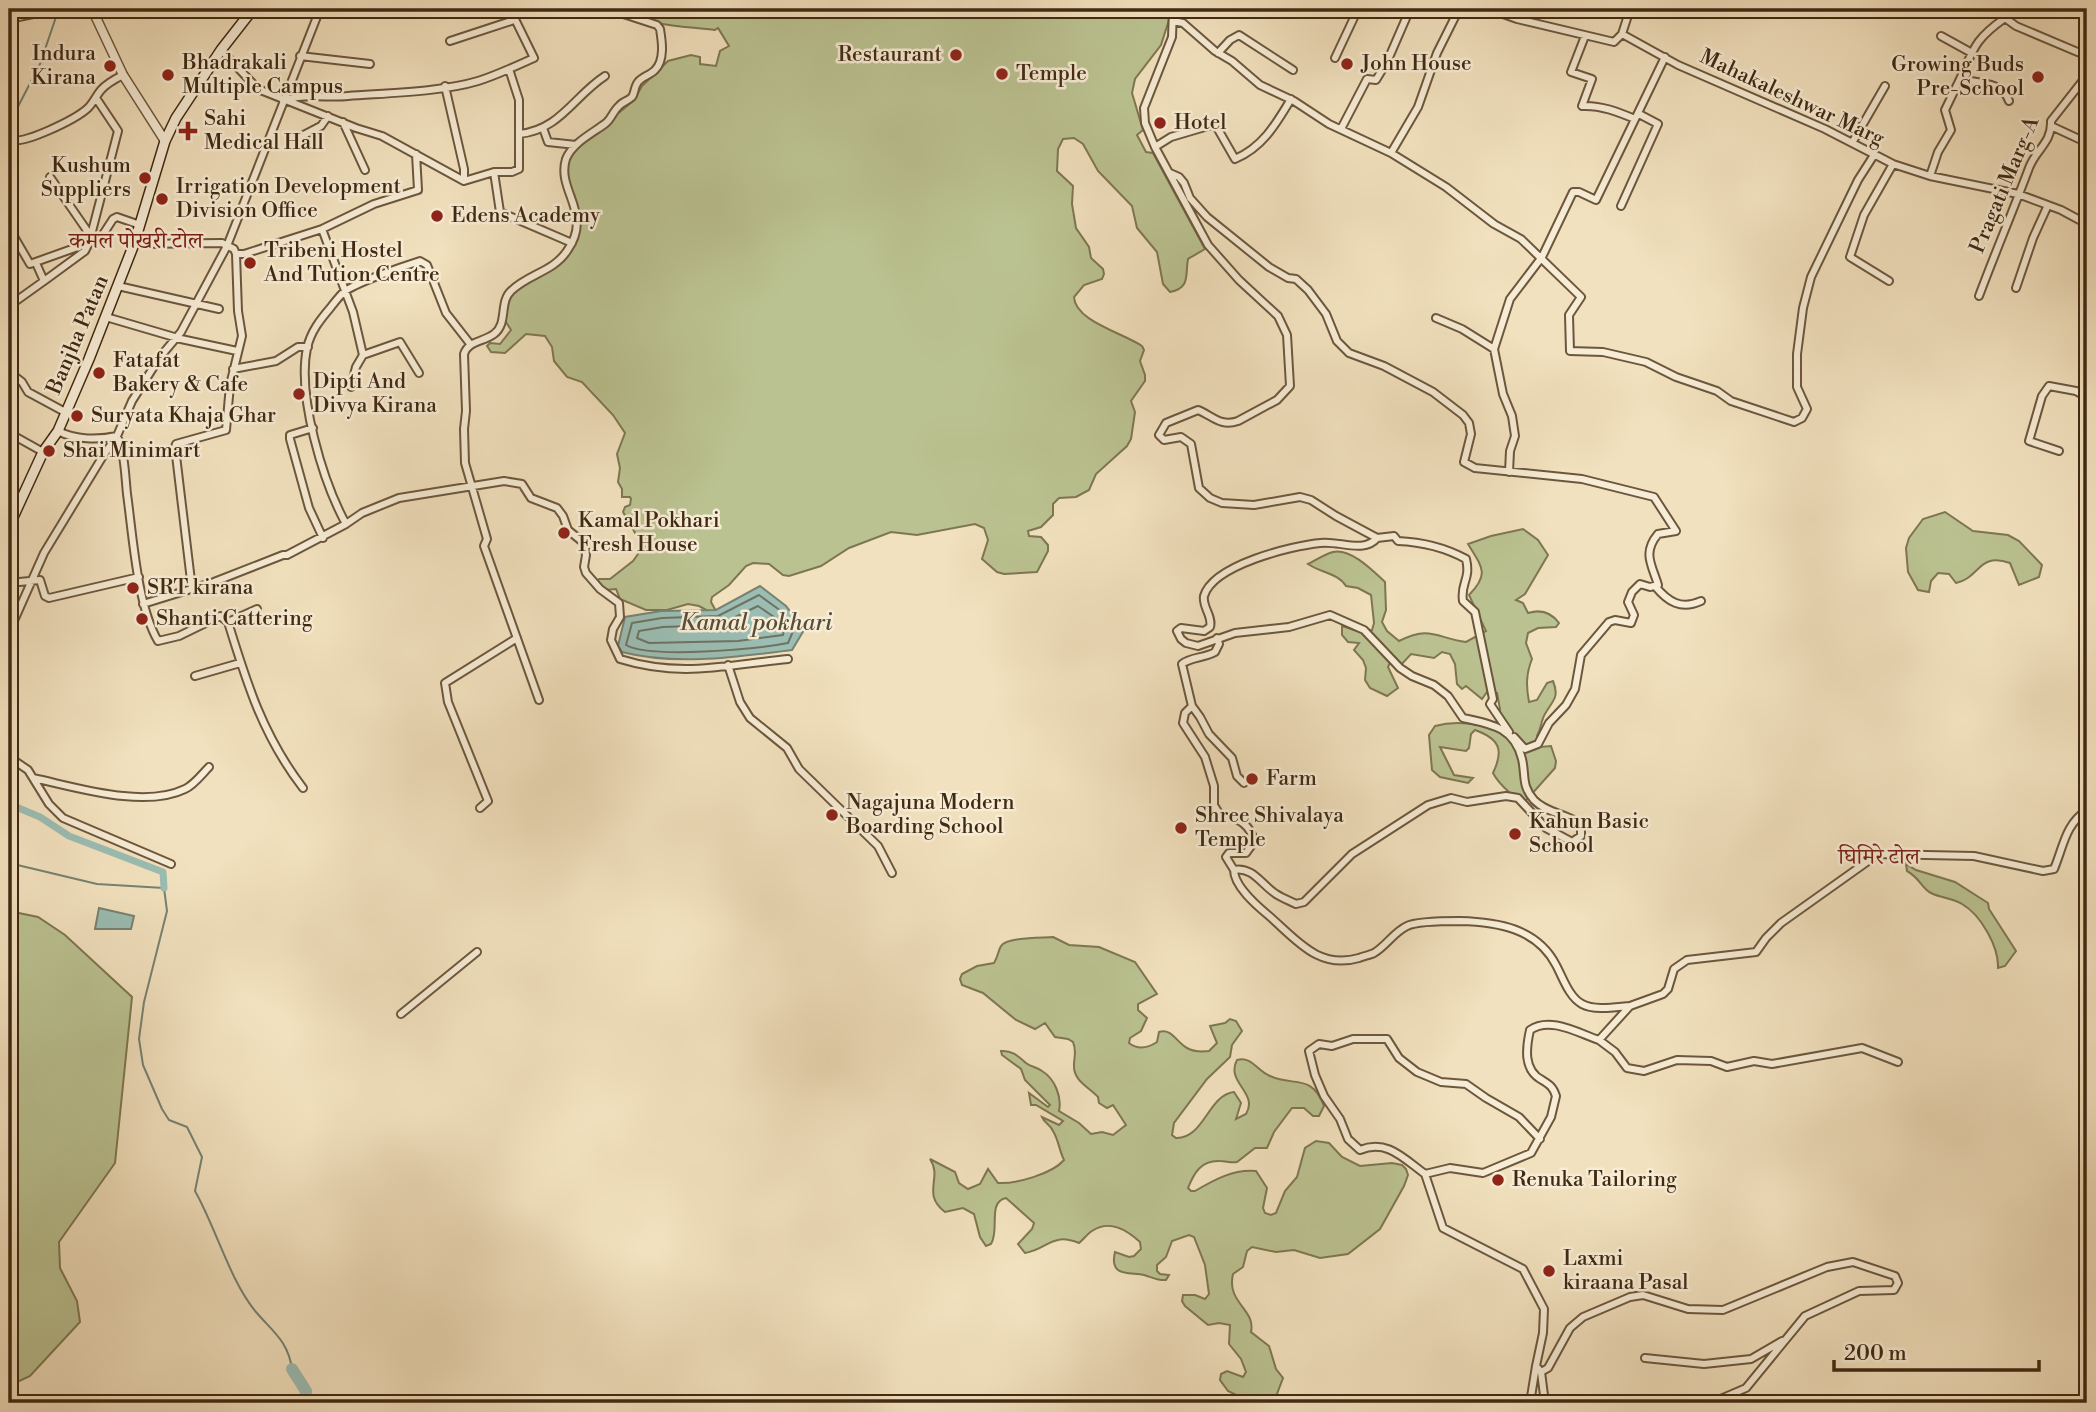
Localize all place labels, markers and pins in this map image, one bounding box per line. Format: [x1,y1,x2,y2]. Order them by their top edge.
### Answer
place label: Indura Kirana [31,41,96,91]
place label: Restaurant [838,42,943,68]
marker: Restaurant [948,47,964,63]
place label: Bhadrakali Multiple Campus [181,50,343,100]
place label: John House [1360,51,1472,77]
place label: Growing Buds Pre-School [1891,52,2024,102]
marker: John House [1339,56,1355,72]
marker: Indura Kirana [102,58,118,74]
place label: Temple [1016,61,1087,87]
marker: Temple [994,66,1010,82]
marker: Bhadrakali Multiple Campus [160,67,176,83]
marker: Growing Buds Pre-School [2030,69,2046,85]
place label: Sahi Medical Hall [204,106,324,156]
place label: Hotel [1174,110,1227,136]
marker: Hotel [1152,115,1168,131]
marker: Sahi Medical Hall [178,121,198,141]
place label: Kushum Suppliers [41,153,131,203]
marker: Kushum Suppliers [137,170,153,186]
place label: Irrigation Development Division Office [176,174,402,224]
marker: Irrigation Development Division Office [154,191,170,207]
place label: Edens Academy [451,203,601,229]
marker: Edens Academy [429,208,445,224]
place label: Tribeni Hostel And Tution Centre [263,238,440,288]
marker: Tribeni Hostel And Tution Centre [242,255,258,271]
place label: Fatafat Bakery & Cafe [112,348,248,398]
marker: Fatafat Bakery & Cafe [91,365,107,381]
place label: Dipti And Divya Kirana [313,369,437,419]
marker: Dipti And Divya Kirana [291,386,307,402]
place label: Suryata Khaja Ghar [91,403,276,429]
marker: Suryata Khaja Ghar [69,408,85,424]
place label: Shai Minimart [63,438,201,464]
marker: Shai Minimart [41,443,57,459]
place label: Kamal Pokhari Fresh House [578,508,720,558]
marker: Kamal Pokhari Fresh House [556,525,572,541]
place label: SRT kirana [147,575,254,601]
marker: SRT kirana [125,580,141,596]
place label: Shanti Cattering [156,606,313,632]
marker: Shanti Cattering [134,611,150,627]
place label: Farm [1266,766,1317,792]
marker: Farm [1244,771,1260,787]
place label: Nagajuna Modern Boarding School [845,790,1015,840]
place label: Shree Shivalaya Temple [1195,803,1344,853]
marker: Nagajuna Modern Boarding School [824,807,840,823]
place label: Kahun Basic School [1529,809,1649,859]
marker: Shree Shivalaya Temple [1173,820,1189,836]
marker: Kahun Basic School [1507,826,1523,842]
place label: Renuka Tailoring [1512,1167,1677,1193]
marker: Renuka Tailoring [1490,1172,1506,1188]
place label: Laxmi kiraana Pasal [1563,1246,1689,1296]
marker: Laxmi kiraana Pasal [1541,1263,1557,1279]

